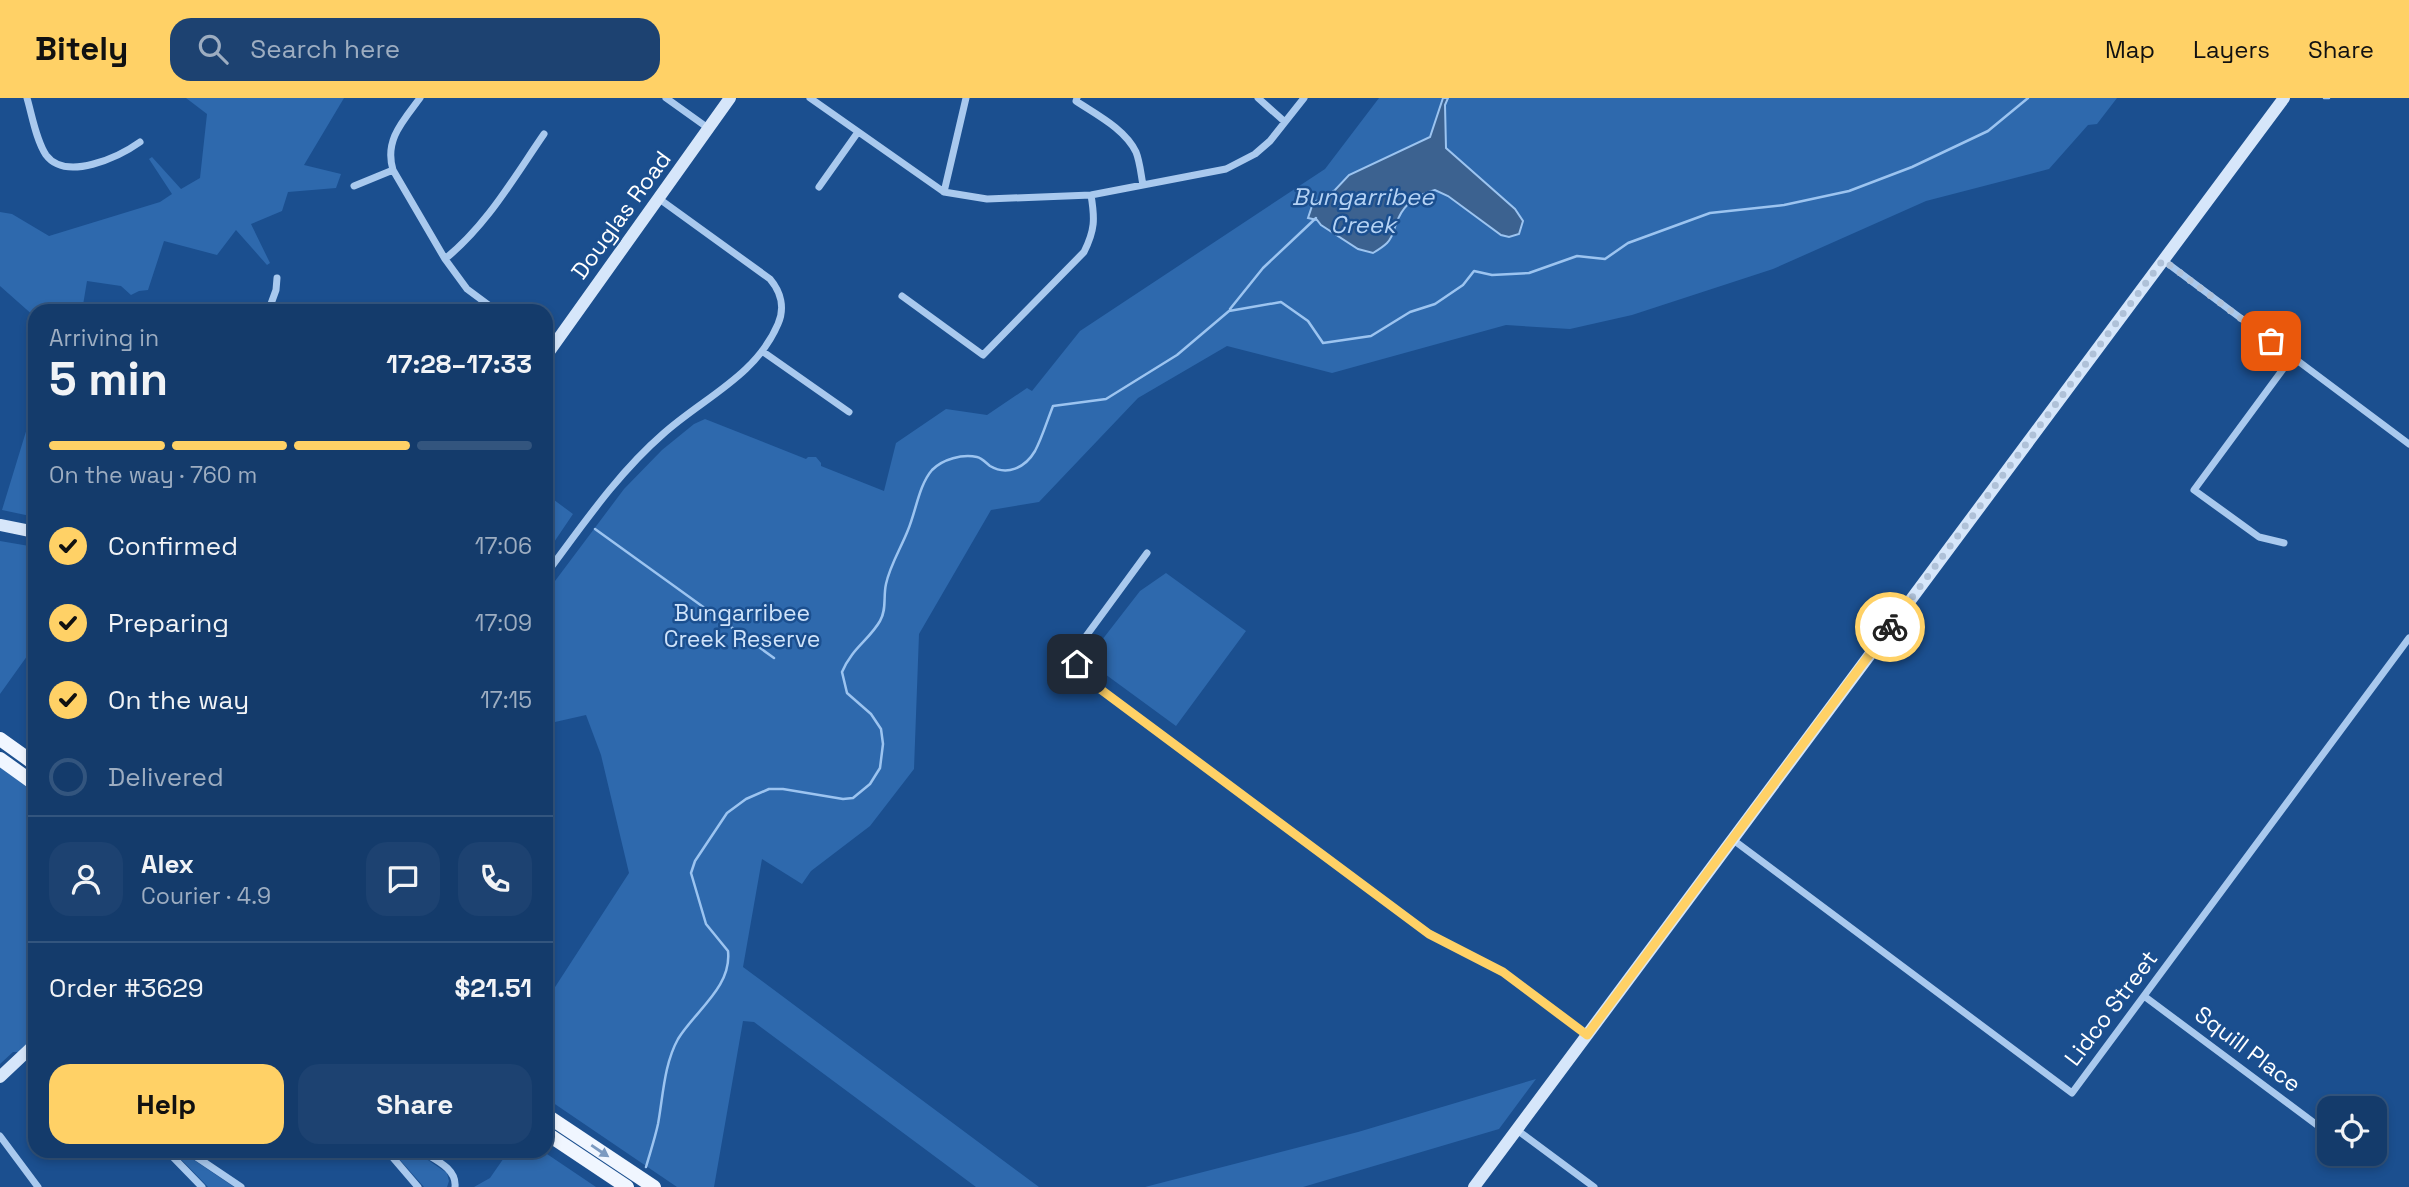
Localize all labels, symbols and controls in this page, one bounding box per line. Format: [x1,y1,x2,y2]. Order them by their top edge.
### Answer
search box [170,18,660,81]
text: Bitely [35,28,128,70]
icon: search [194,30,232,68]
text: Search here [250,32,400,66]
text: Map [2105,34,2155,65]
text: Layers [2193,34,2270,65]
text: Share [2308,34,2374,65]
street label: Douglas Road [564,145,678,285]
water label: Bungarribee Creek [1292,181,1435,240]
pin [2241,311,2301,371]
icon: bag [2252,322,2290,360]
text: Arriving in [49,323,159,353]
text: 17:28–17:33 [386,347,532,381]
text: 5 min [49,350,168,408]
text: On the way · 760 m [49,460,257,490]
icon: check [49,527,87,565]
text: Confirmed [108,529,238,563]
text: 17:06 [475,531,532,561]
courier [1855,592,1925,662]
park label: Bungarribee Creek Reserve [664,598,820,654]
icon: check [49,604,87,642]
text: Preparing [108,606,229,640]
text: 17:09 [475,608,532,638]
icon: bike [1871,608,1909,646]
pin [1047,634,1107,694]
icon: home [1058,645,1096,683]
icon: check [49,681,87,719]
text: On the way [108,683,249,717]
text: 17:15 [480,685,532,715]
text: Delivered [108,760,224,794]
button: person [49,842,123,916]
button: chat [366,842,440,916]
button: phone [458,842,532,916]
text: Alex [141,847,194,881]
text: Courier · 4.9 [141,881,271,911]
street label: Lidco Street [2058,944,2164,1072]
text: Order #3629 [49,971,204,1005]
text: $21.51 [454,971,532,1005]
street label: Squill Place [2189,999,2307,1099]
button: Help [49,1064,284,1144]
button: Share [298,1064,532,1144]
map controls [2317,1096,2387,1166]
button: locate [2317,1096,2387,1166]
one-way arrow [591,1144,609,1158]

